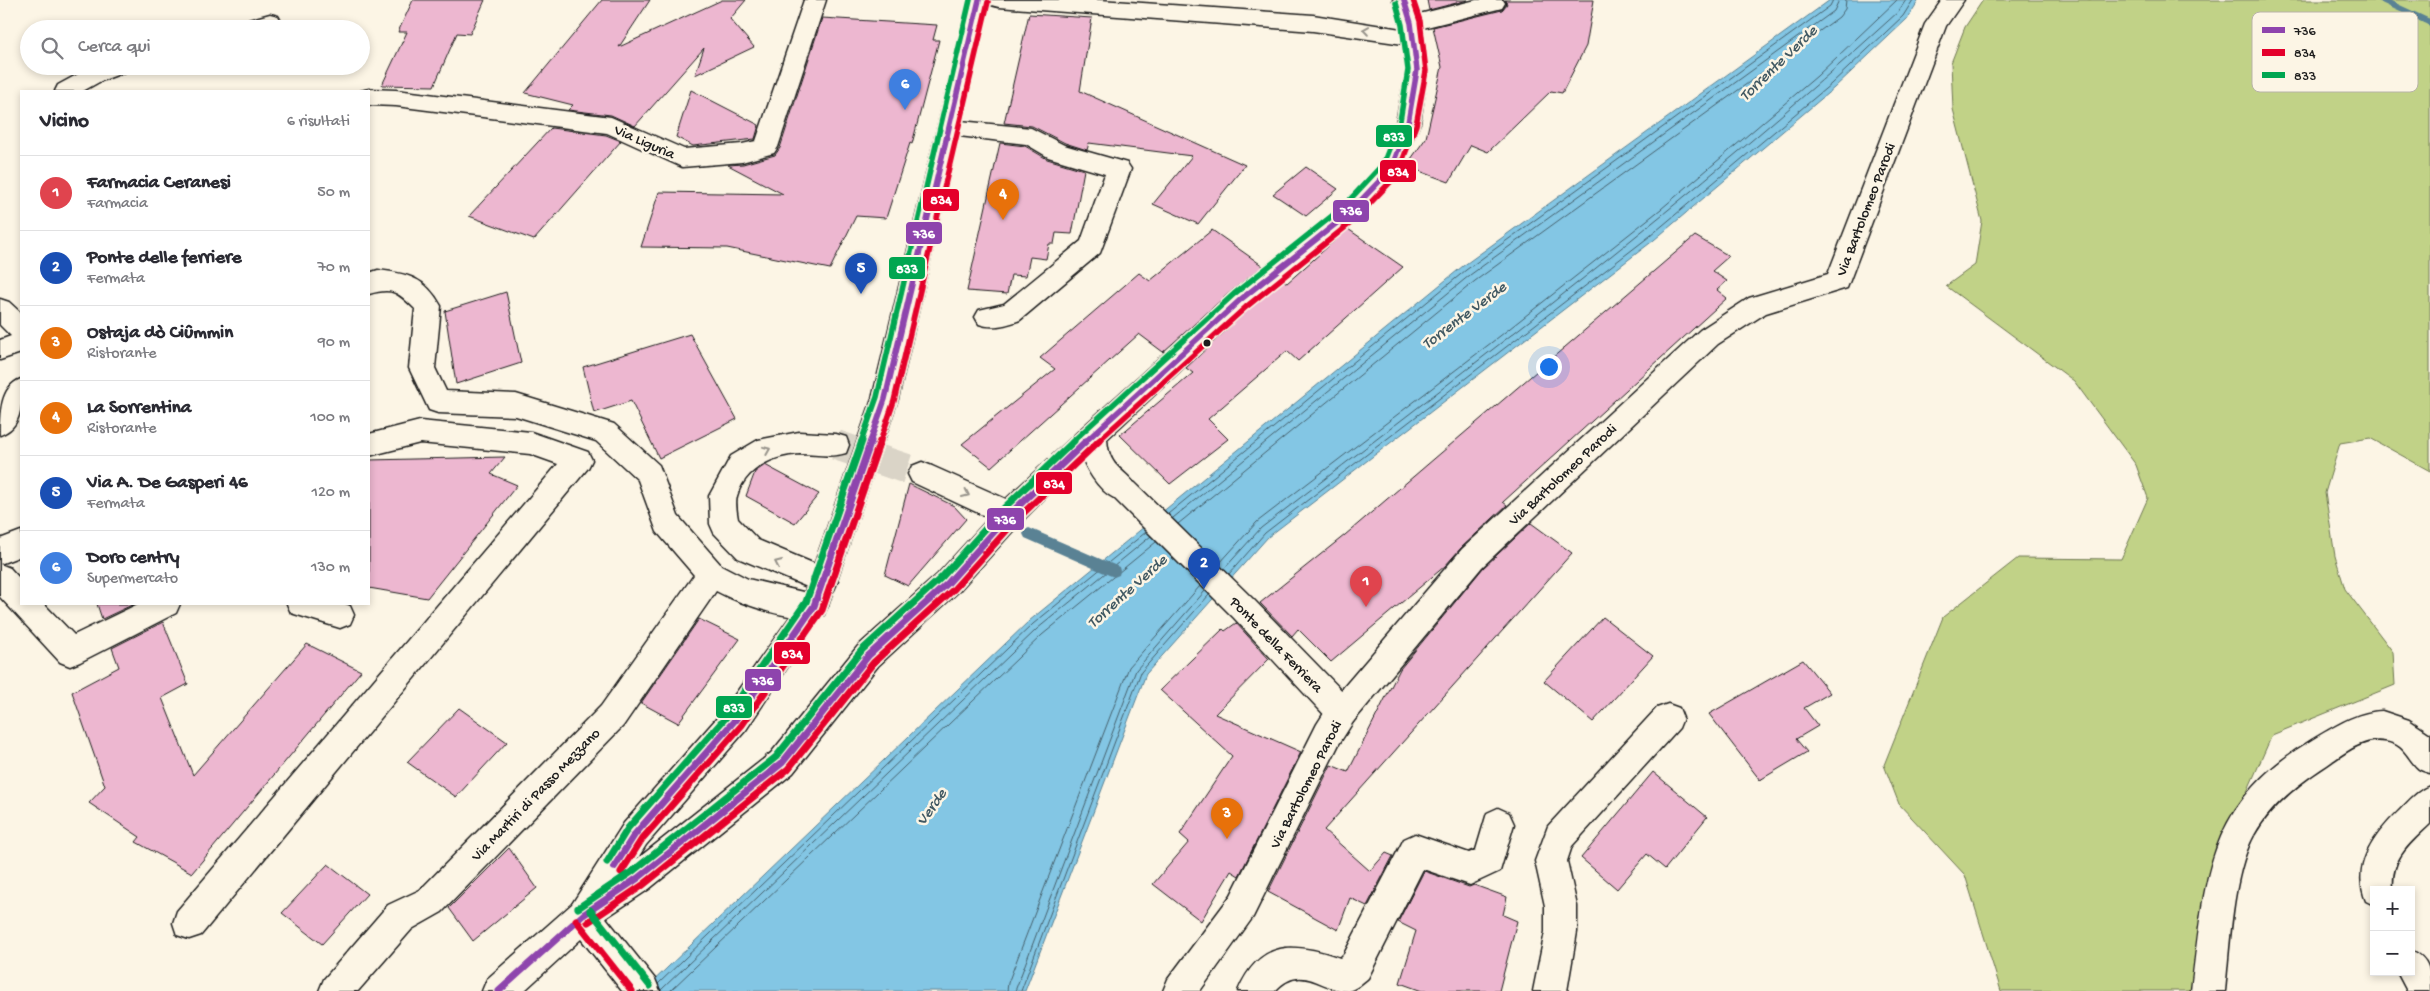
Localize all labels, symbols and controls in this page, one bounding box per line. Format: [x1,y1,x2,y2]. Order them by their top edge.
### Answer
legend [2252,12,2418,92]
search box [20,20,370,75]
water label: Torrente Verde [1737,22,1823,106]
text: 736 [2293,24,2317,41]
one-way arrow [1361,25,1369,36]
icon: search [38,34,66,62]
text: Cerca qui [78,36,151,59]
text: 834 [2294,46,2316,63]
pin: 6 [889,69,921,110]
text: 833 [2294,69,2316,86]
text: Vicino [40,110,89,135]
text: 6 risultati [287,113,350,132]
street label: Via Liguria [610,121,678,164]
line badge: 833 [1375,124,1413,148]
text: 833 [1383,130,1405,147]
street label: Via Bartolomeo Parodi [1833,141,1901,280]
line badge: 834 [1379,159,1417,183]
text: 834 [1387,165,1409,182]
text: Farmacia Ceranesi [87,172,231,195]
pin: 4 [987,179,1019,220]
text: 1 [53,184,59,203]
text: 50 m [317,184,350,203]
line badge: 834 [922,188,960,212]
text: 834 [930,193,952,210]
text: Farmacia [87,195,148,214]
line badge: 736 [1332,199,1370,223]
text: 736 [1339,204,1363,221]
line badge: 736 [905,221,943,245]
text: 736 [912,227,936,244]
text: Ponte delle ferriere [87,247,242,270]
pin: 5 [845,253,877,294]
line badge: 833 [888,256,926,280]
text: 2 [52,259,60,278]
text: 70 m [317,259,350,278]
text: 833 [896,262,918,279]
text: Fermata [87,270,145,289]
water label: Torrente Verde [1419,278,1512,355]
text: Ostaja dò Ciûmmin [87,322,233,345]
text: 3 [52,334,60,353]
text: 90 m [318,334,350,353]
unlabelled marker [1202,338,1212,348]
text: Ristorante [87,345,157,364]
your location [1536,354,1562,380]
text: La Sorrentina [87,397,191,420]
text: 4 [52,409,60,428]
text: 100 m [310,409,350,428]
text: Ristorante [87,420,157,439]
street label: Via Bartolomeo Parodi [1505,421,1621,531]
one-way arrow [762,446,771,456]
line badge: 834 [1035,471,1073,495]
text: Via A. De Gasperi 46 [87,472,248,495]
text: 834 [1043,477,1065,494]
text: 5 [52,484,60,503]
text: 120 m [311,484,350,503]
one-way arrow [961,488,970,498]
text: Fermata [87,495,145,514]
line badge: 736 [986,507,1025,531]
text: 736 [993,513,1017,530]
text: Doro centry [87,547,179,570]
pin: 2 [1188,548,1220,589]
water label: Torrente Verde [1085,551,1173,633]
text: 6 [52,559,60,578]
text: 130 m [311,559,350,578]
one-way arrow [774,559,783,569]
pin: 1 [1350,566,1382,607]
text: Supermercato [87,570,178,589]
street label: Ponte della Ferriera [1225,593,1326,698]
line badge: 834 [773,641,811,665]
text: 834 [781,647,803,664]
line badge: 736 [744,668,782,692]
text: 736 [751,674,775,691]
line badge: 833 [715,695,753,719]
text: 833 [723,701,745,718]
street label: Via Bartolomeo Parodi [1266,718,1347,853]
street label: Via Martiri di Passo Mezzano [467,725,605,866]
water label: Verde [913,785,953,830]
pin: 3 [1211,798,1243,839]
map controls [2370,886,2415,976]
button: + [2370,886,2415,931]
button: − [2370,931,2415,976]

